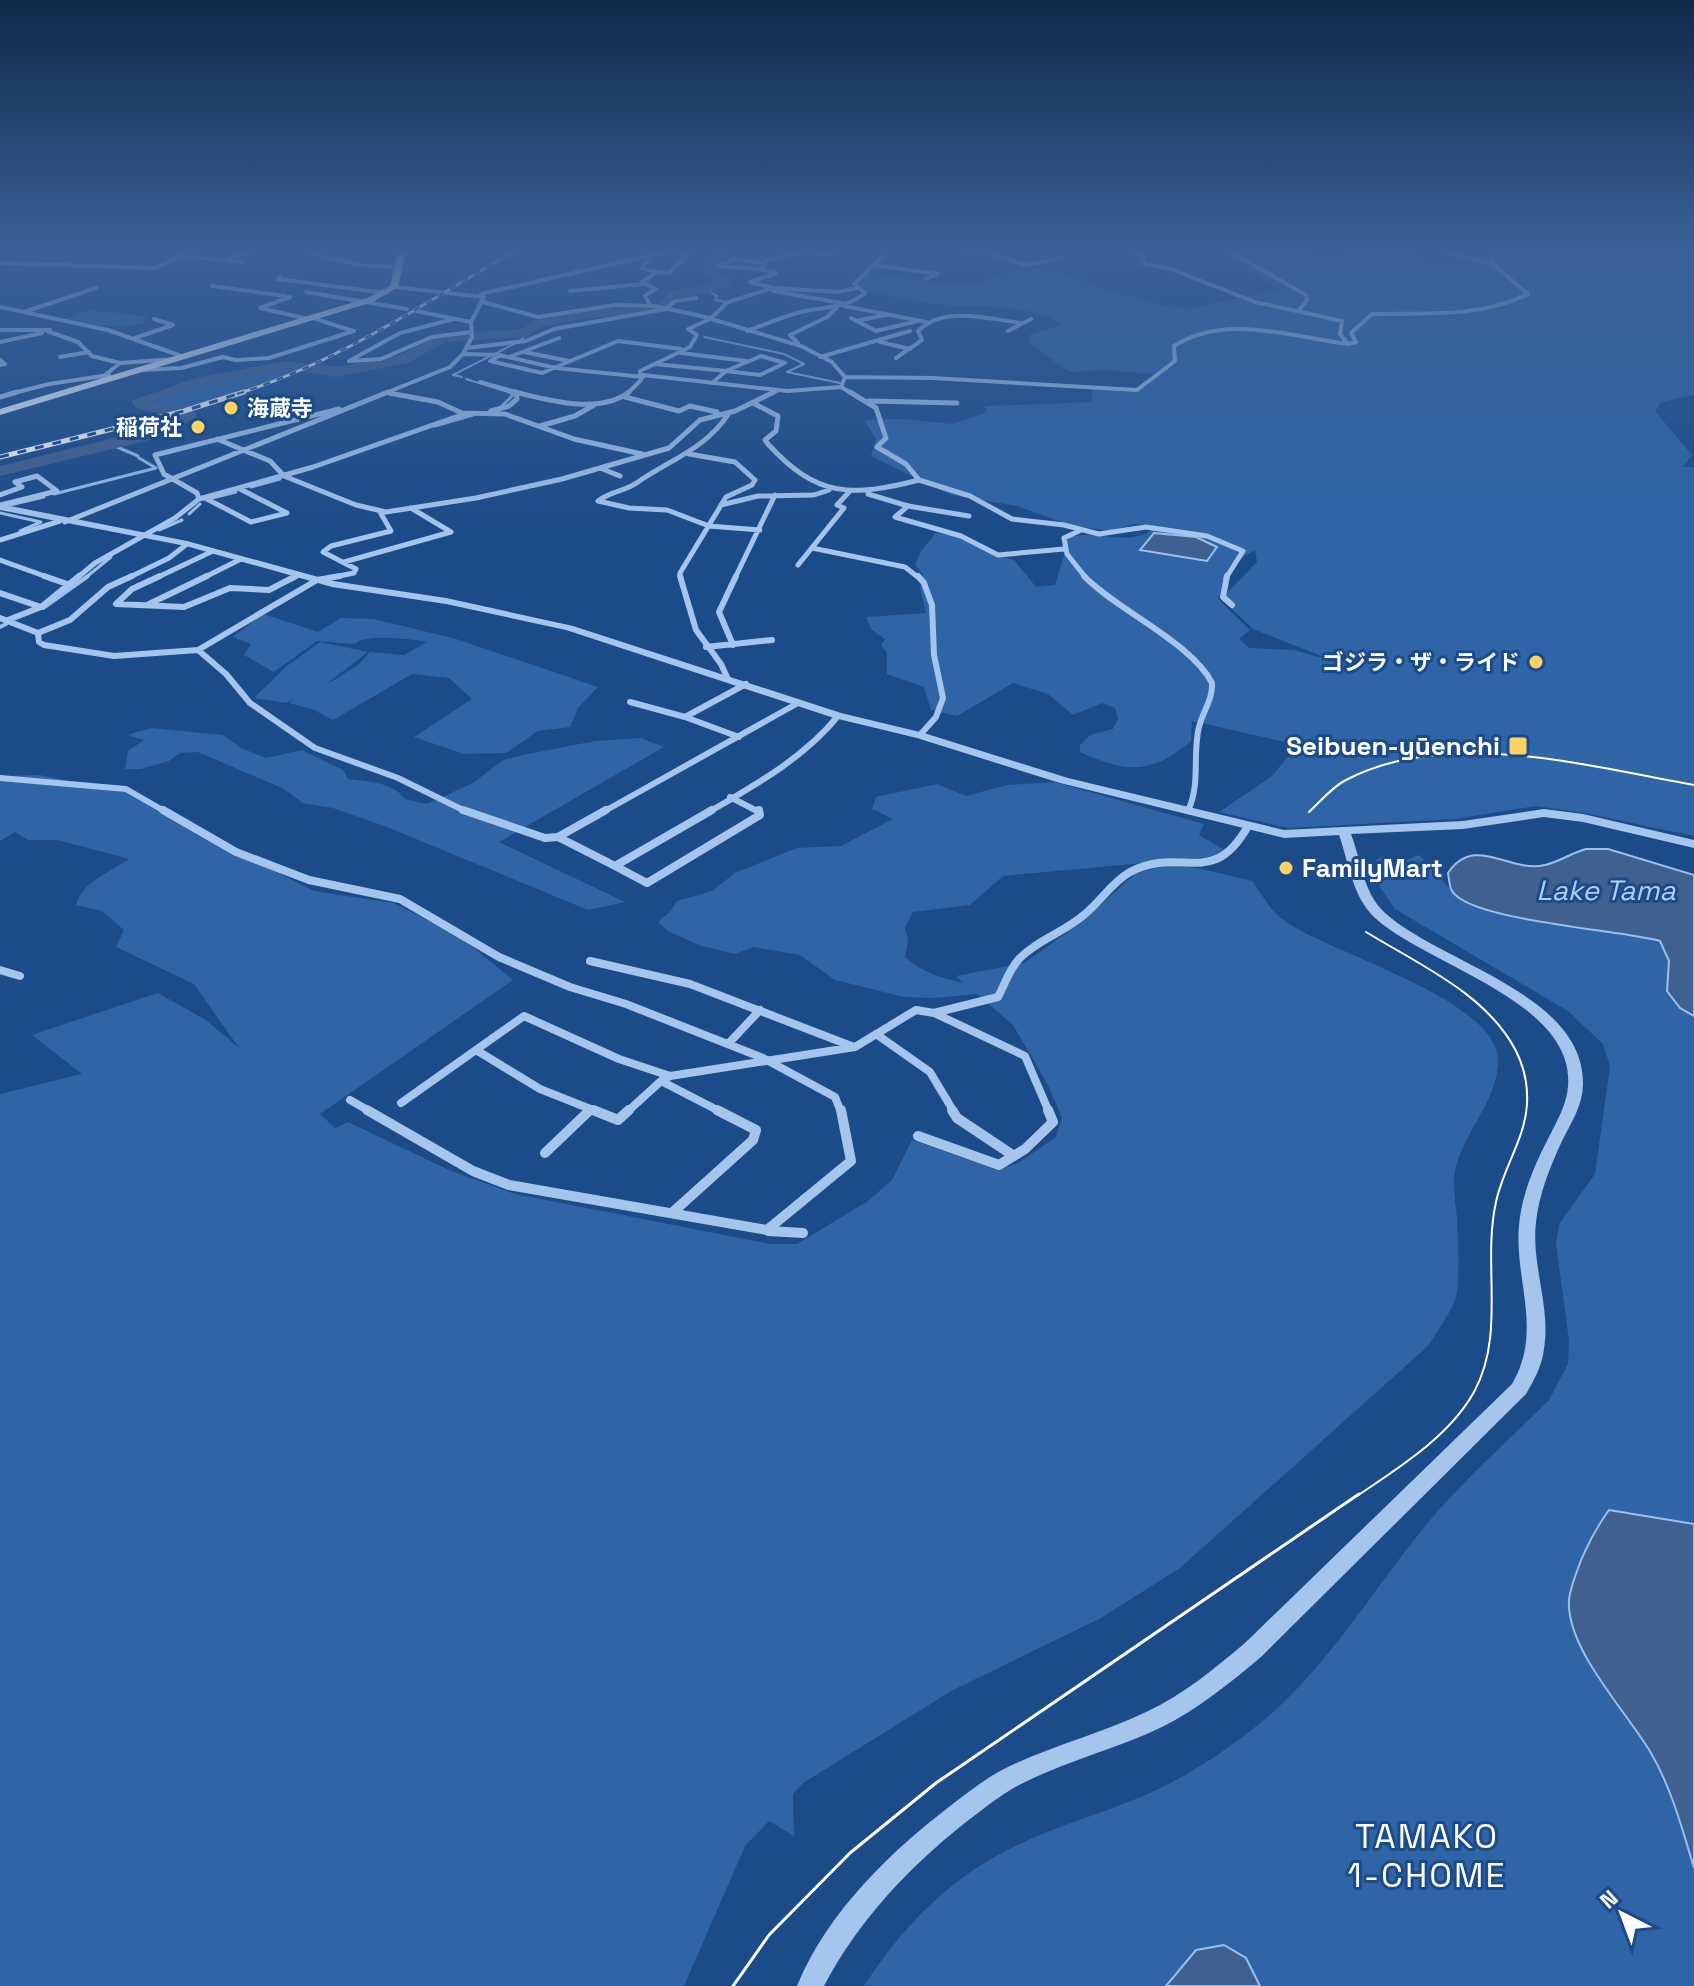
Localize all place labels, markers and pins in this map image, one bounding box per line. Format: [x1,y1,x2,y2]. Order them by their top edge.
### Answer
place label: 海蔵寺 [247,394,313,422]
marker: 海蔵寺 [222,399,240,417]
place label: 稲荷社 [116,413,182,441]
marker: 稲荷社 [189,418,207,436]
place label: ゴジラ・ザ・ライド [1322,648,1520,676]
marker: ゴジラ・ザ・ライド [1527,653,1545,671]
place label: Seibuen-yūenchi [1286,729,1500,763]
marker: Seibuen-yūenchi [1507,735,1529,757]
place label: FamilyMart [1302,851,1443,885]
marker: FamilyMart [1277,859,1295,877]

